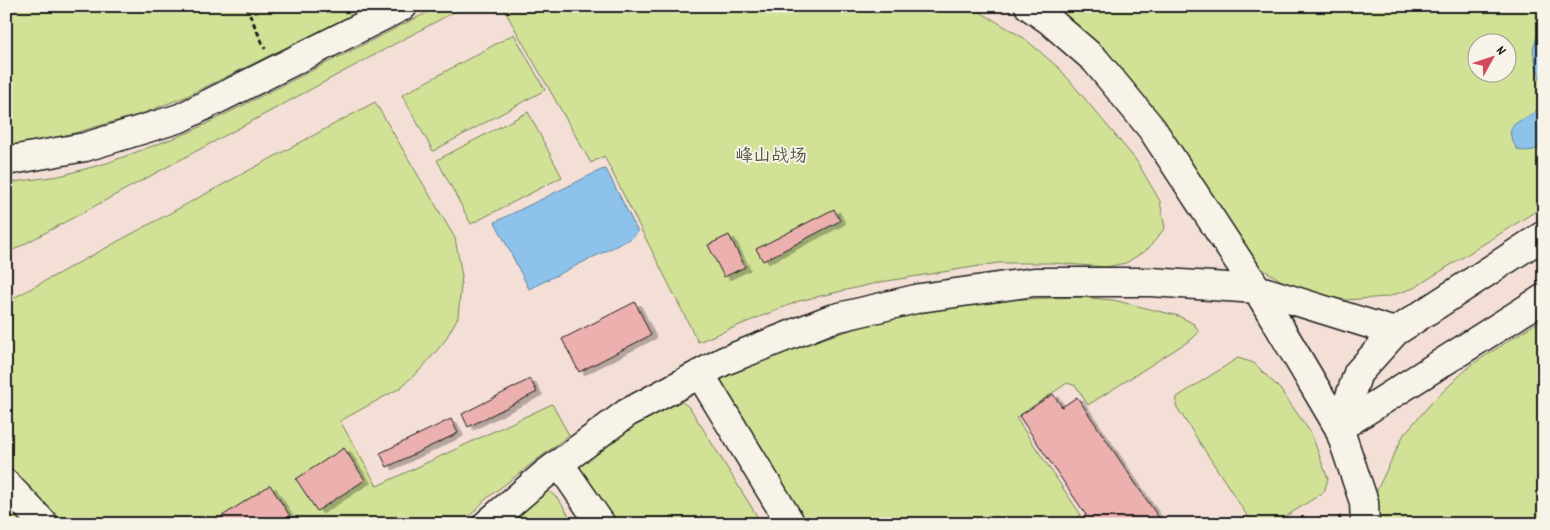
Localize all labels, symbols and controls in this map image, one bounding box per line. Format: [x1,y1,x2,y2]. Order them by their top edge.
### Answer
north arrow [1468,32,1518,82]
text: N [1491,42,1510,60]
park label: 峰山战场 [735,145,807,170]

